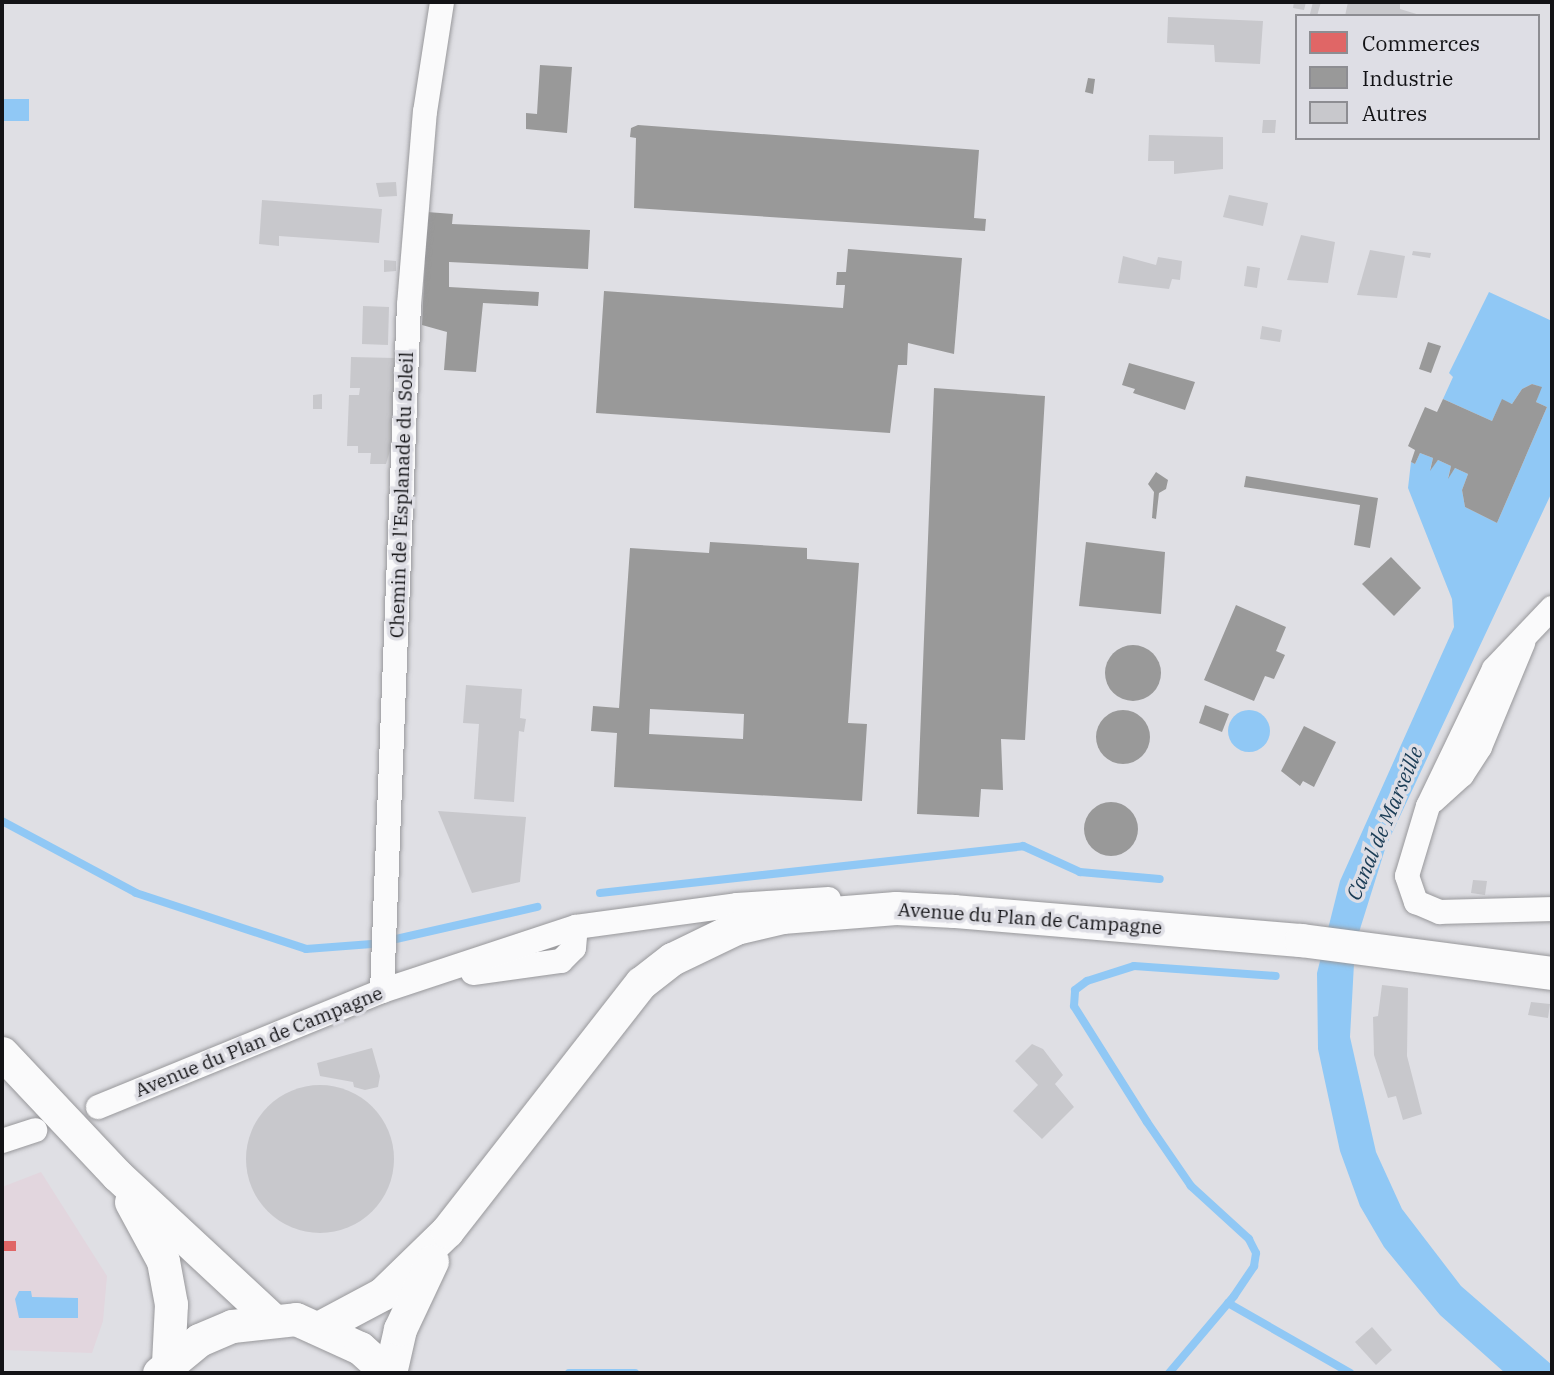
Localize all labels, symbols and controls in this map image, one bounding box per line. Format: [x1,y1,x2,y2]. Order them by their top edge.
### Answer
legend [1295,14,1540,140]
text: Commerces [1362,29,1480,57]
text: Industrie [1362,64,1453,92]
text: Autres [1362,99,1427,127]
street label: Chemin de l'Esplanade du Soleil [386,351,418,639]
water label: Canal de Marseille [1340,742,1428,904]
street label: Avenue du Plan de Campagne [897,898,1163,940]
street label: Avenue du Plan de Campagne [132,982,386,1102]

